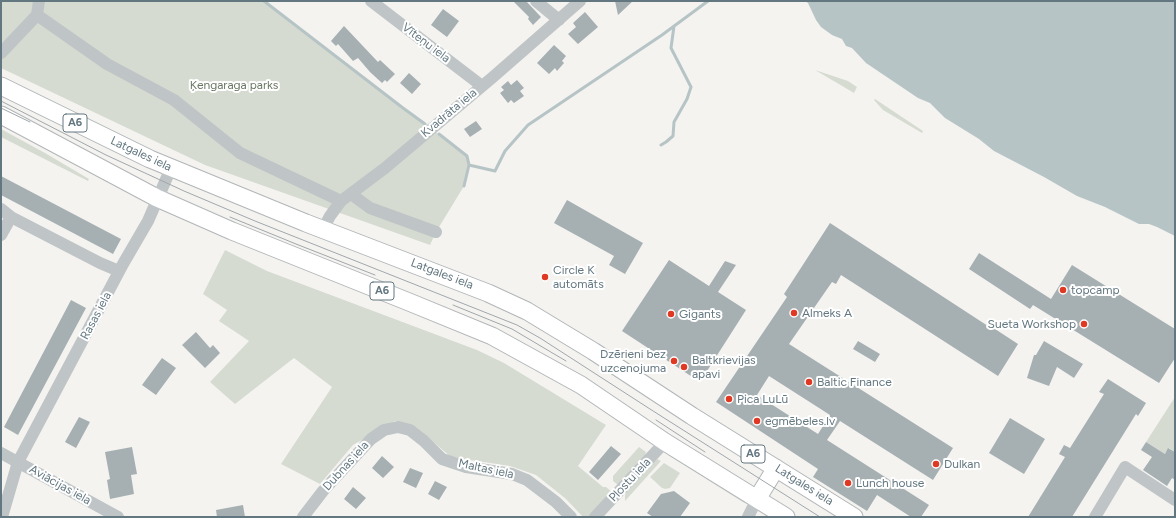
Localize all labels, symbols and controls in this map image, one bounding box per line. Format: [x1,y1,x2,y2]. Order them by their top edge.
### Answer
street label: Vīteņu iela [399,20,453,66]
park label: Ķengaraga parks [190,78,278,92]
street label: Kvadrāta iela [418,86,480,140]
road number: A6 [63,114,87,132]
street label: Latgales iela [108,134,174,174]
street label: Latgales iela [409,255,475,293]
place label: Circle K automāts [553,263,604,291]
marker: Circle K automāts [540,272,550,282]
road number: A6 [370,282,394,300]
place label: topcamp [1071,283,1119,297]
marker: topcamp [1058,285,1068,295]
street label: Rasas iela [77,290,115,342]
place label: Almeks A [802,306,852,320]
place label: Gigants [679,307,721,321]
marker: Almeks A [789,308,799,318]
marker: Gigants [666,309,676,319]
place label: Sueta Workshop [988,317,1076,331]
marker: Sueta Workshop [1079,319,1089,329]
place label: Dzērieni bez uzcenojuma [600,347,666,375]
place label: Baltkrievijas apavi [692,353,756,381]
marker: Dzērieni bez uzcenojuma [669,356,679,366]
marker: Baltkrievijas apavi [679,362,689,372]
place label: Baltic Finance [817,375,892,389]
marker: Baltic Finance [804,377,814,387]
place label: Pica LuLū [737,392,788,406]
marker: Pica LuLū [724,394,734,404]
place label: egmēbeles.lv [765,414,835,428]
marker: egmēbeles.lv [752,416,762,426]
street label: Dubnas iela [320,438,372,494]
road number: A6 [741,445,765,463]
street label: Plostu iela [606,455,654,505]
street label: Maltas iela [457,456,515,482]
place label: Dulkan [944,457,980,471]
marker: Dulkan [931,459,941,469]
street label: Latgales iela [772,461,836,509]
street label: Aviācijas iela [27,462,93,508]
place label: Lunch house [856,476,924,490]
marker: Lunch house [843,478,853,488]

